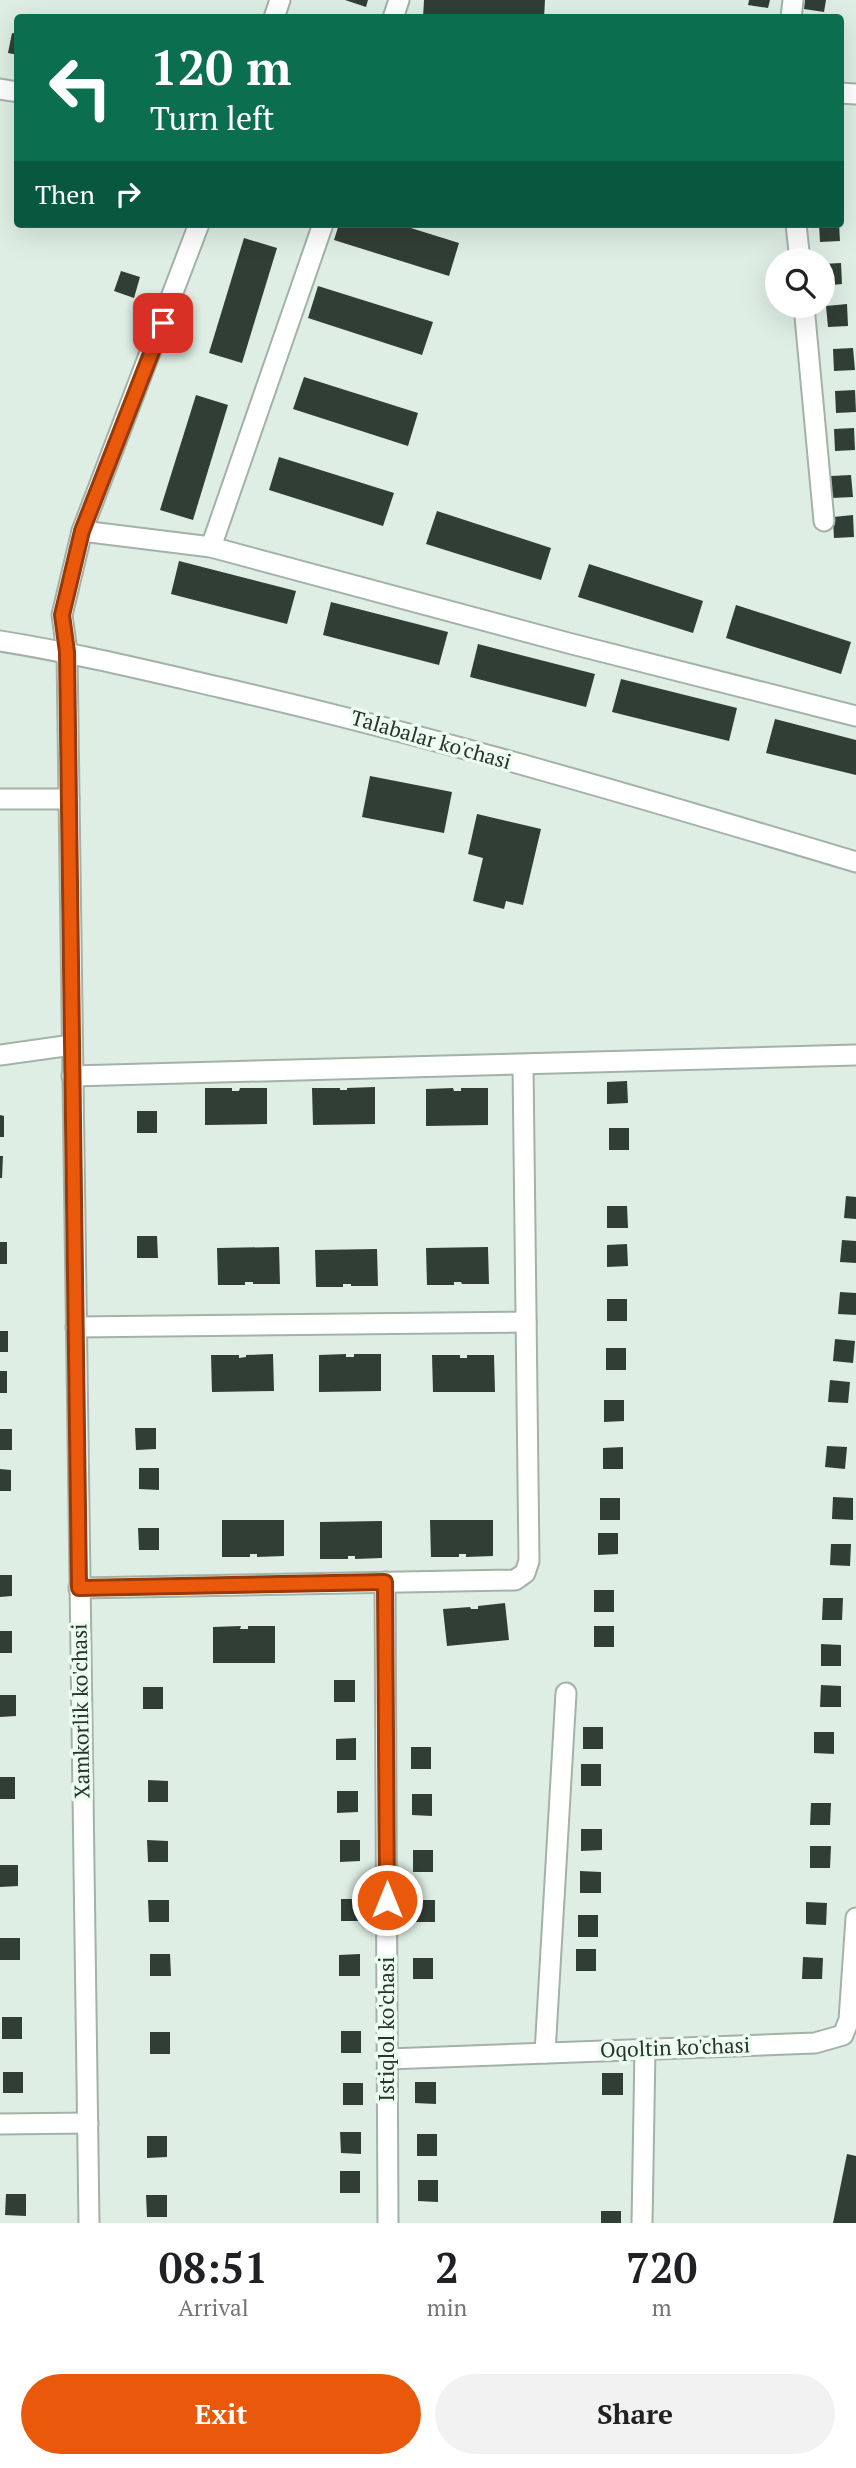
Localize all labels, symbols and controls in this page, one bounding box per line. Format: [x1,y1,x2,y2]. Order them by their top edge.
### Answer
text: 120 m [150,34,292,99]
icon: left [35,42,126,133]
text: Turn left [150,97,274,139]
icon: right [109,175,147,213]
text: Then [35,177,95,211]
map controls [765,248,835,318]
button: search [765,248,835,318]
pin [133,293,193,353]
icon: arrive [144,304,182,342]
street label: Talabalar ko'chasi [348,703,515,775]
street label: Xamkorlik ko'chasi [64,1623,96,1799]
position arrow [350,1863,424,1937]
street label: Istiqlol ko'chasi [372,1957,400,2101]
street label: Oqoltin ko'chasi [600,2030,750,2064]
text: 08:51 [159,2239,268,2295]
text: 2 [435,2239,459,2295]
text: 720 [626,2239,697,2295]
text: Arrival [178,2292,249,2323]
text: min [427,2292,467,2323]
text: m [652,2292,672,2323]
button: Exit [21,2374,421,2454]
button: Share [435,2374,835,2454]

